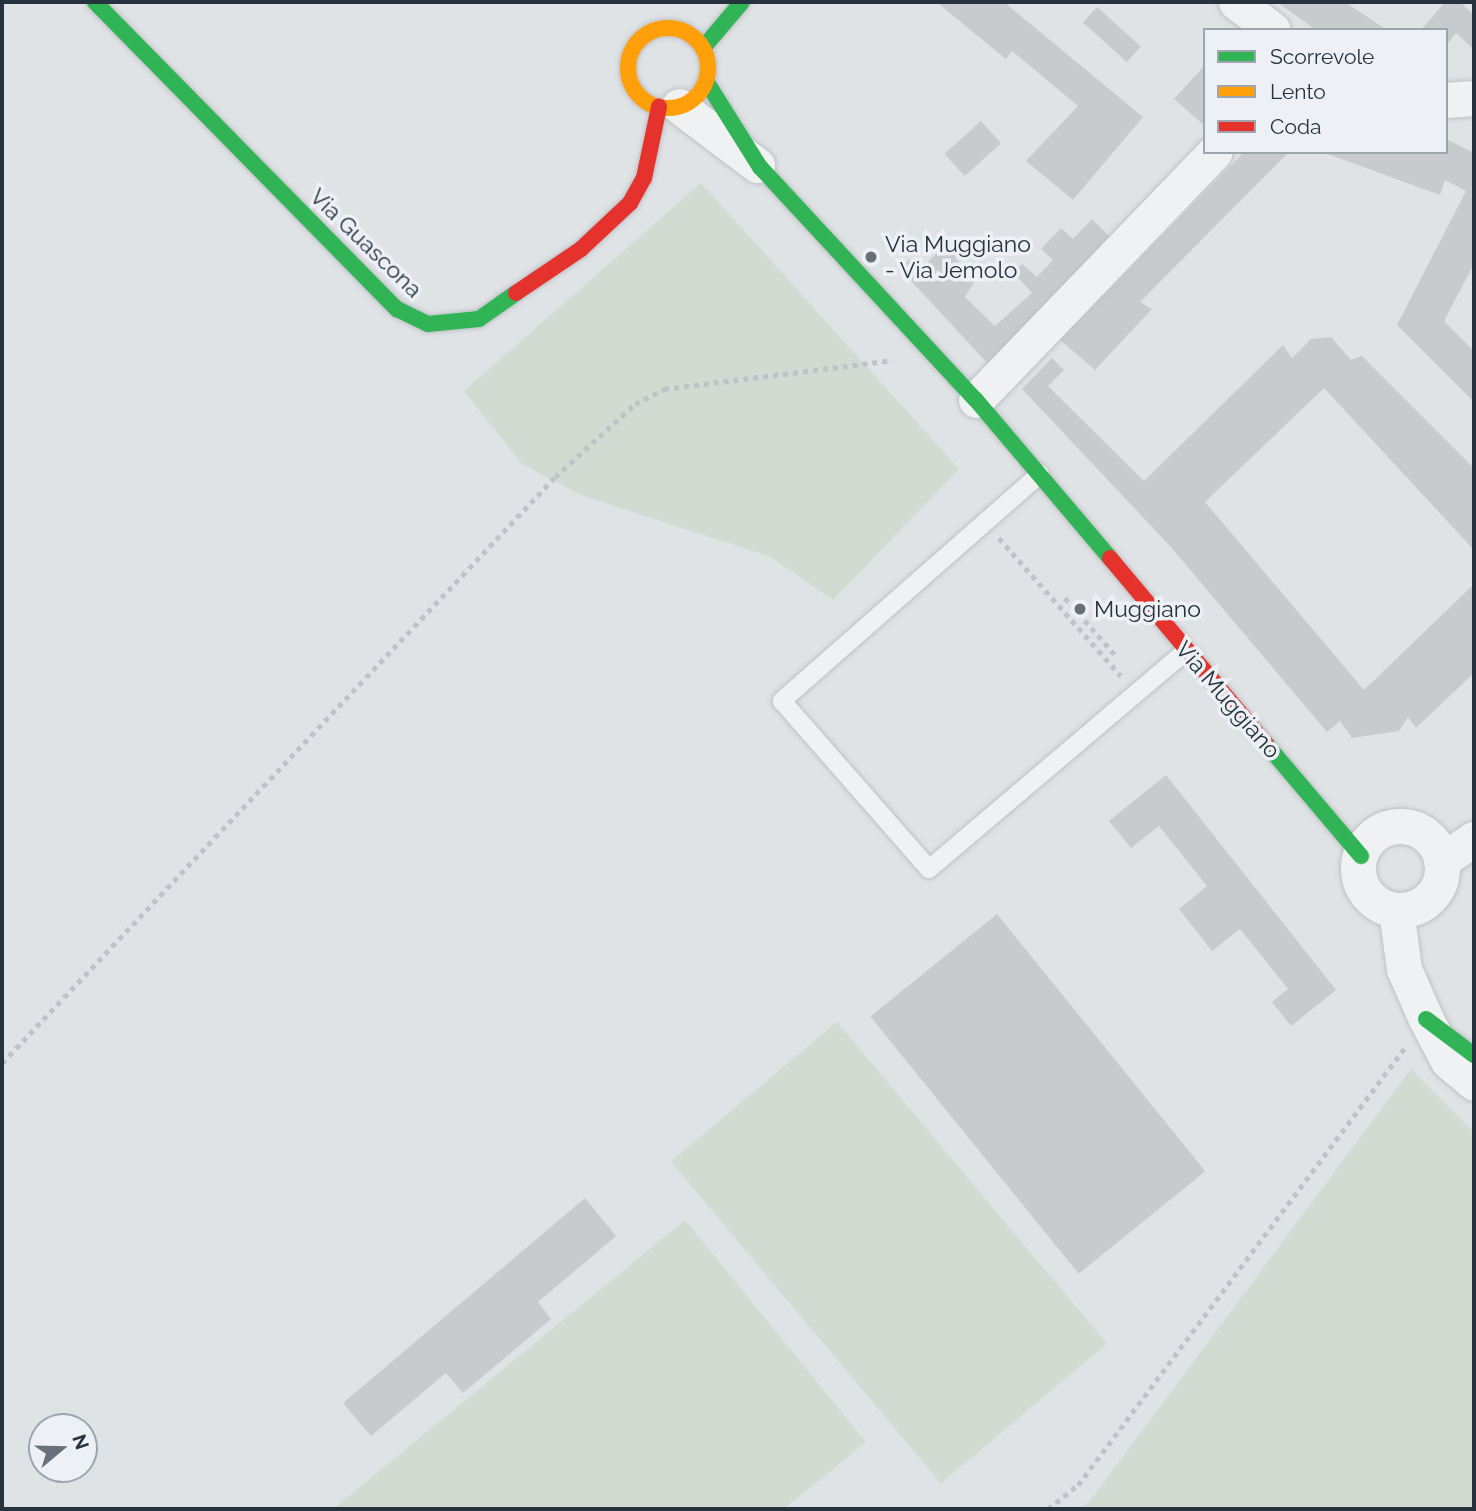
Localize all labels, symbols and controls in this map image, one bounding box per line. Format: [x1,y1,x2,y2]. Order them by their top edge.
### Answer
legend [1203,28,1448,154]
text: Scorrevole [1270,44,1374,69]
text: Lento [1270,79,1326,104]
text: Coda [1270,114,1321,139]
street label: Via Guascona [304,183,428,303]
place label: Via Muggiano - Via Jemolo [885,230,1031,284]
marker: Via Muggiano - Via Jemolo [863,249,879,265]
place label: Muggiano [1094,595,1201,623]
marker: Muggiano [1072,601,1088,617]
street label: Via Muggiano [1170,636,1286,764]
north arrow [28,1413,98,1483]
text: N [68,1431,94,1452]

